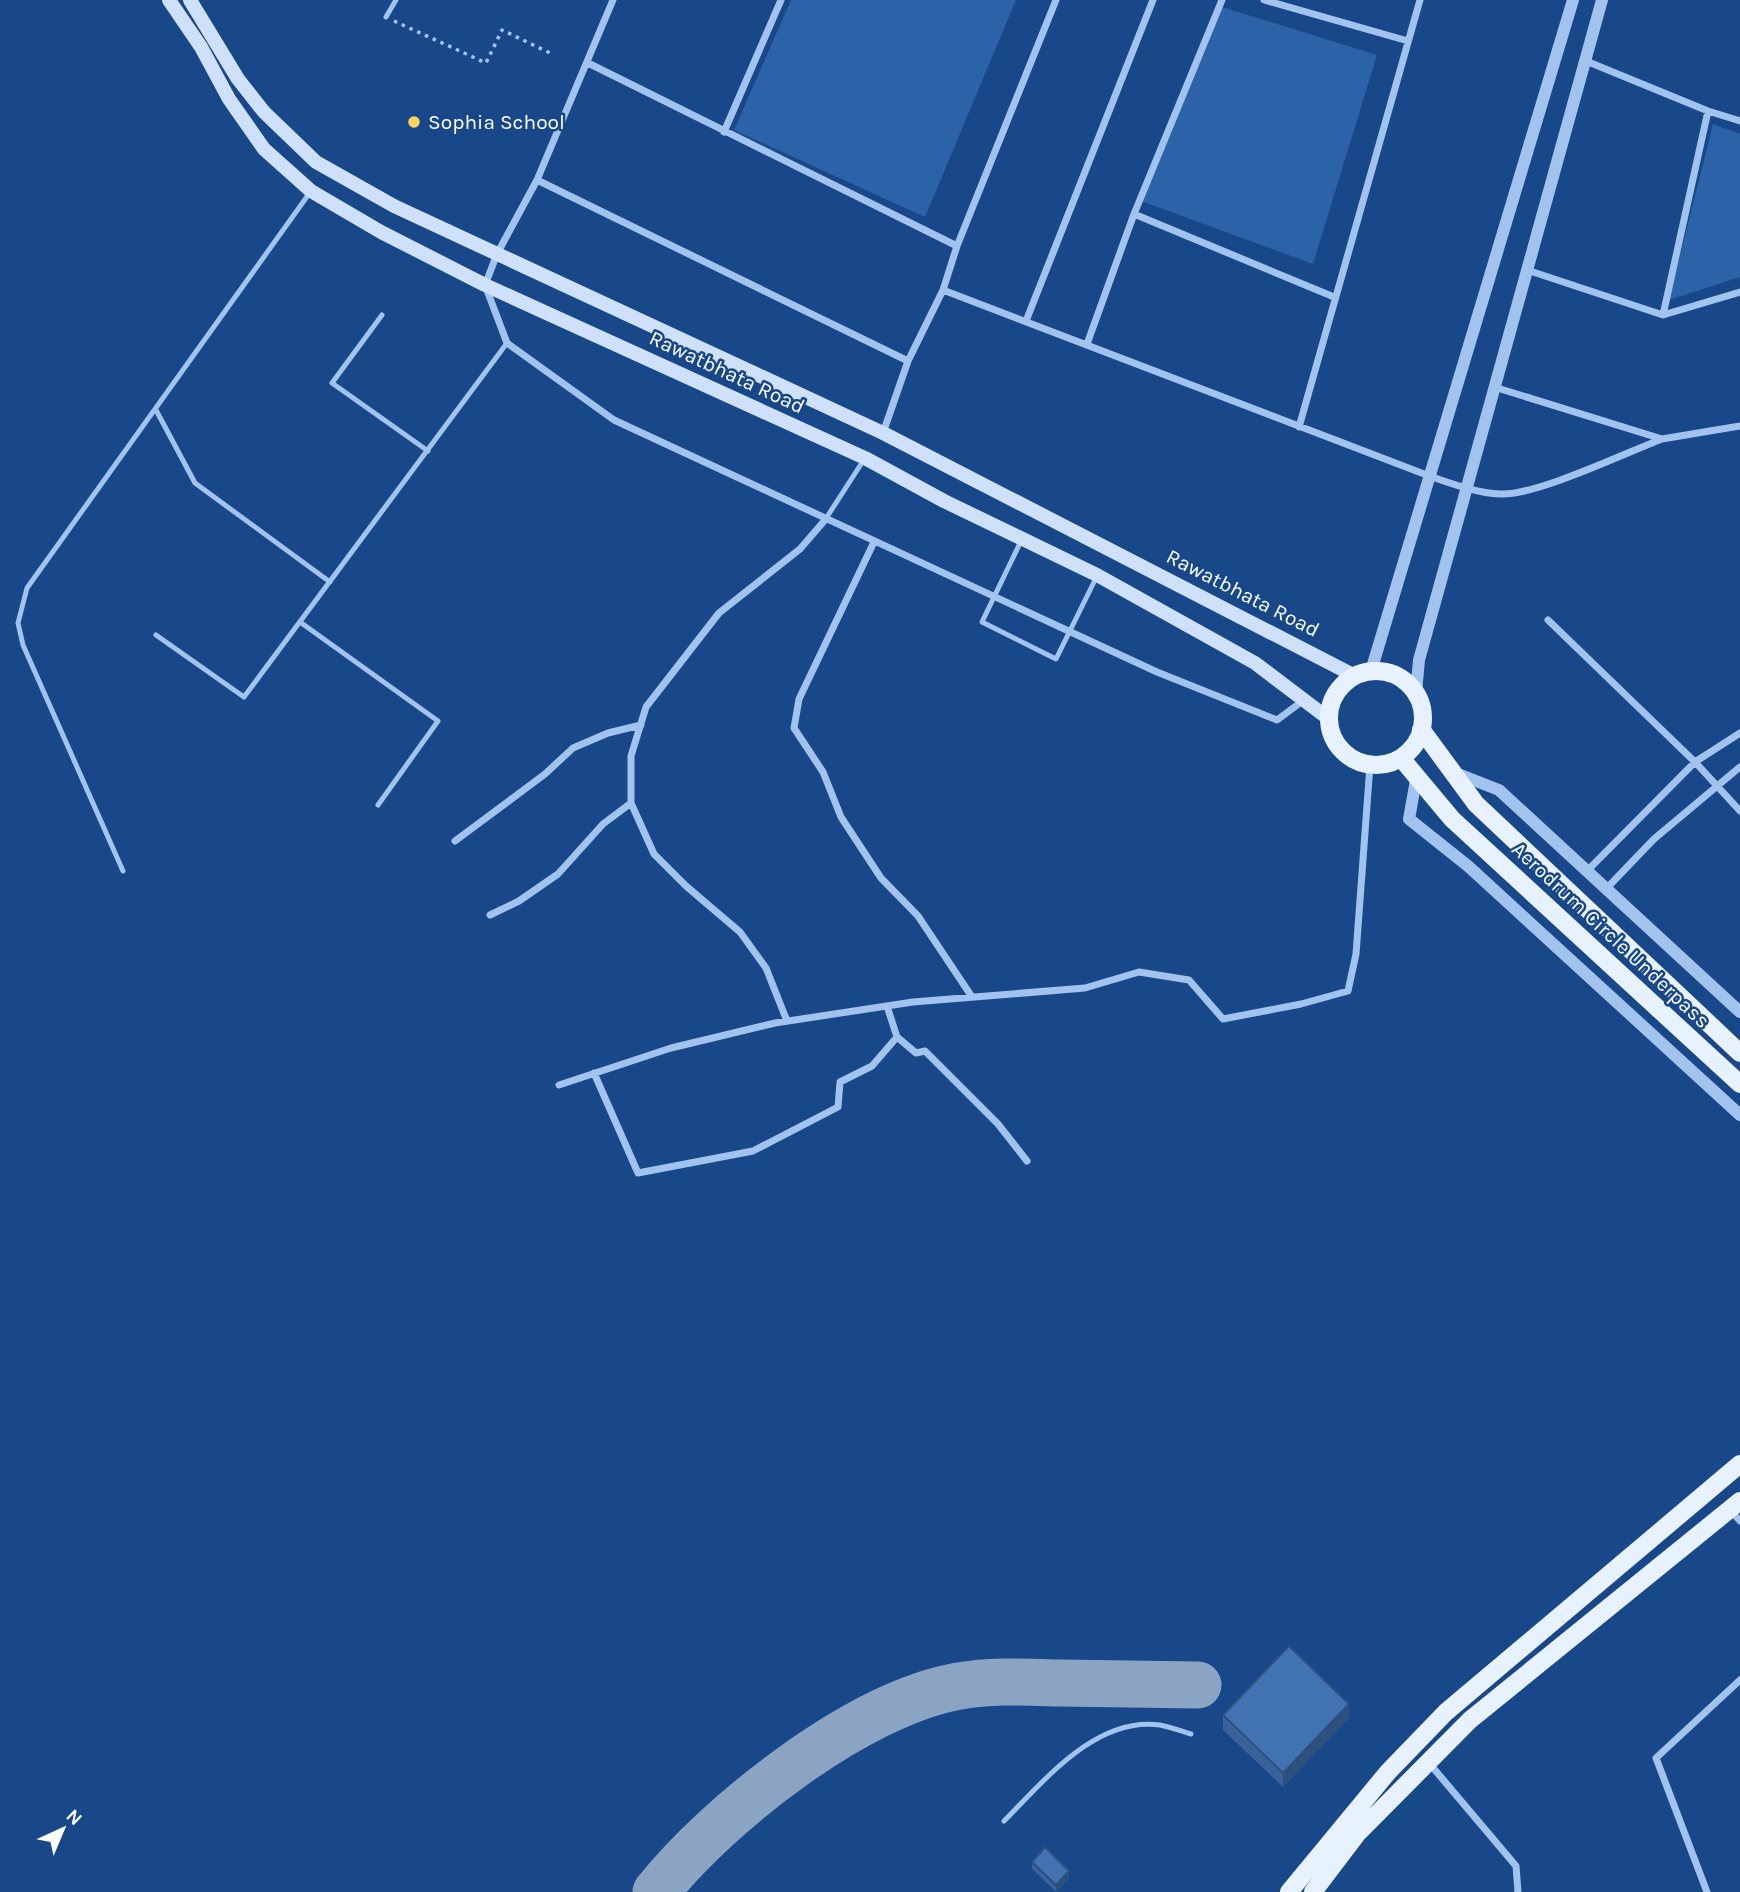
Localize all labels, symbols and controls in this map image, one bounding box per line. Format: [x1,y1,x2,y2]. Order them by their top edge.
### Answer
place label: Sophia School [428,110,565,134]
marker: Sophia School [406,114,422,130]
street label: Rawatbhata Road [646,326,808,418]
street label: Rawatbhata Road [1162,544,1324,642]
street label: Aerodrum Circle Underpass [1507,837,1715,1033]
north arrow [28,1794,98,1864]
text: N [62,1805,87,1830]

